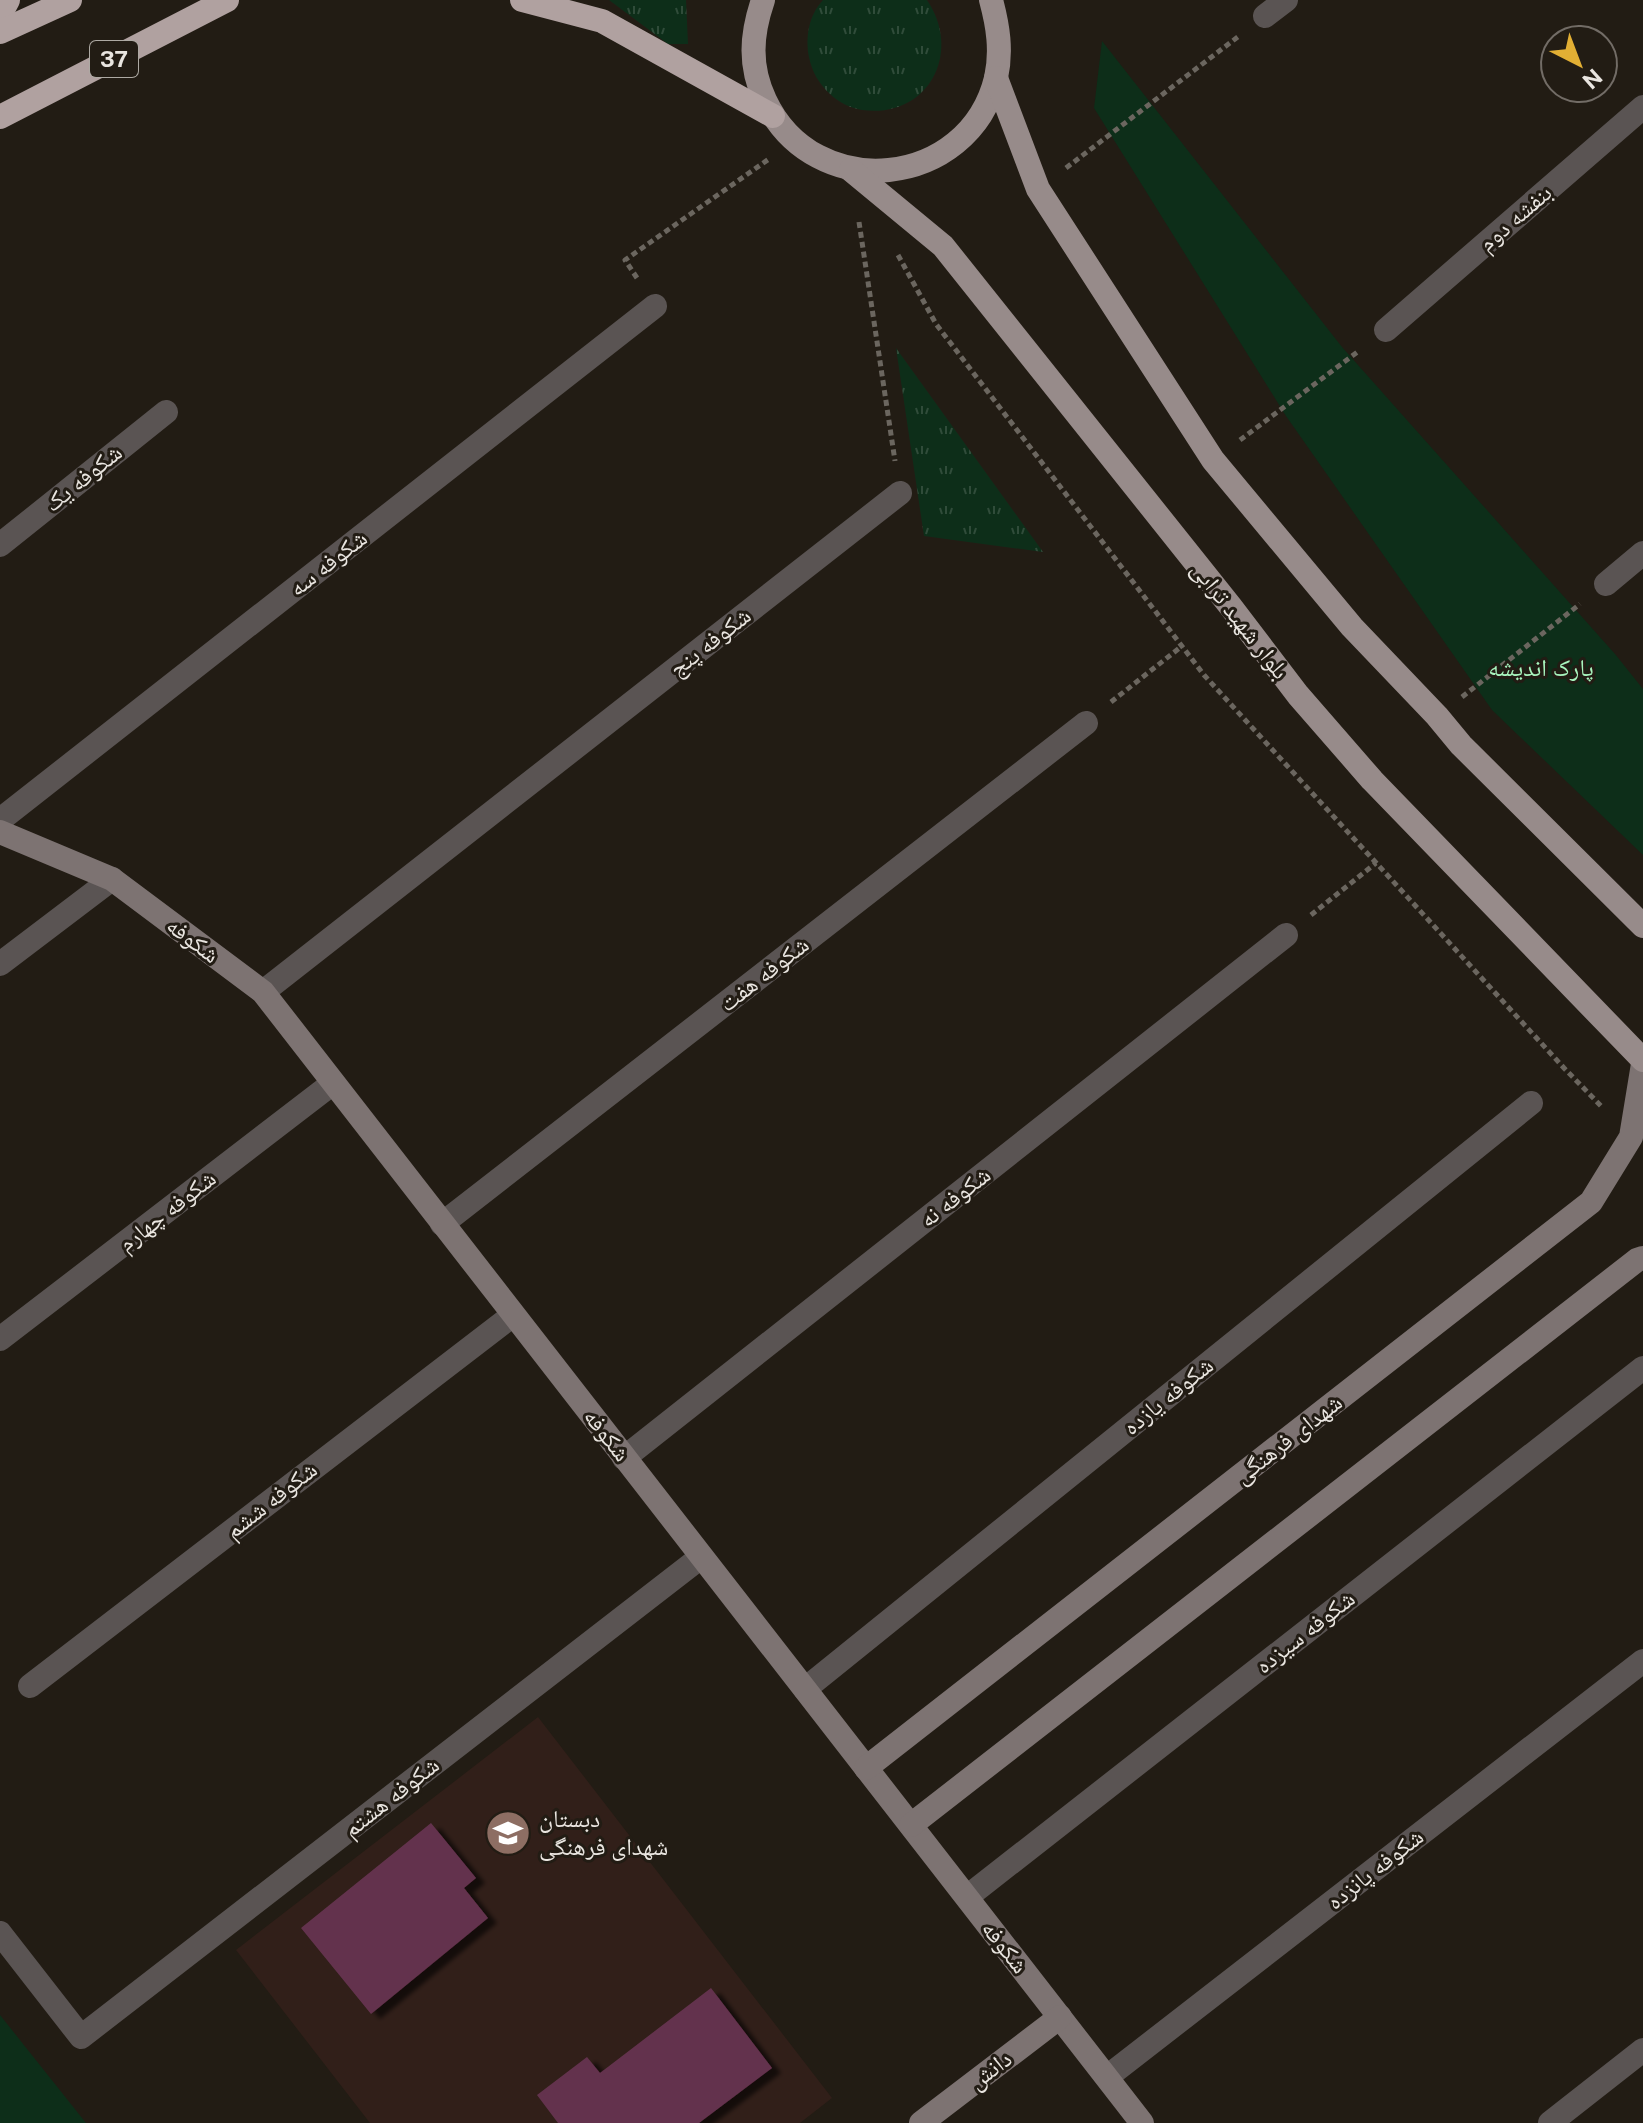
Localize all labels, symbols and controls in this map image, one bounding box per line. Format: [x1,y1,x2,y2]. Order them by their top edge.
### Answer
north arrow [1539,24,1619,104]
road number: 37 [90,41,138,77]
text: N [1577,63,1607,94]
street label: بنفشه دوم [1472,178,1559,259]
street label: شکوفه یک [38,438,127,517]
street label: شکوفه سه [283,523,372,601]
street label: بلوار شهید ترابی [1185,555,1296,685]
street label: شکوفه پنج [663,601,757,683]
park label: پارک اندیشه [1488,653,1594,682]
street label: شکوفه [162,910,226,968]
street label: شکوفه هفت [713,930,814,1017]
street label: شکوفه نه [913,1160,995,1233]
street label: شکوفه چهارم [112,1163,223,1259]
street label: شکوفه یازده [1117,1350,1218,1440]
street label: شهدای فرهنگی [1228,1387,1348,1490]
street label: شکوفه [579,1403,637,1466]
street label: شکوفه ششم [219,1455,324,1546]
street label: شکوفه سیزده [1249,1584,1360,1679]
street label: شکوفه هشتم [337,1750,446,1845]
place label: دبستان شهدای فرهنگی [539,1804,668,1861]
school or university icon: دبستان شهدای فرهنگی [484,1809,532,1857]
street label: شکوفه پانزده [1320,1822,1429,1916]
street label: شکوفه [977,1915,1035,1978]
street label: دانش [962,2044,1017,2095]

